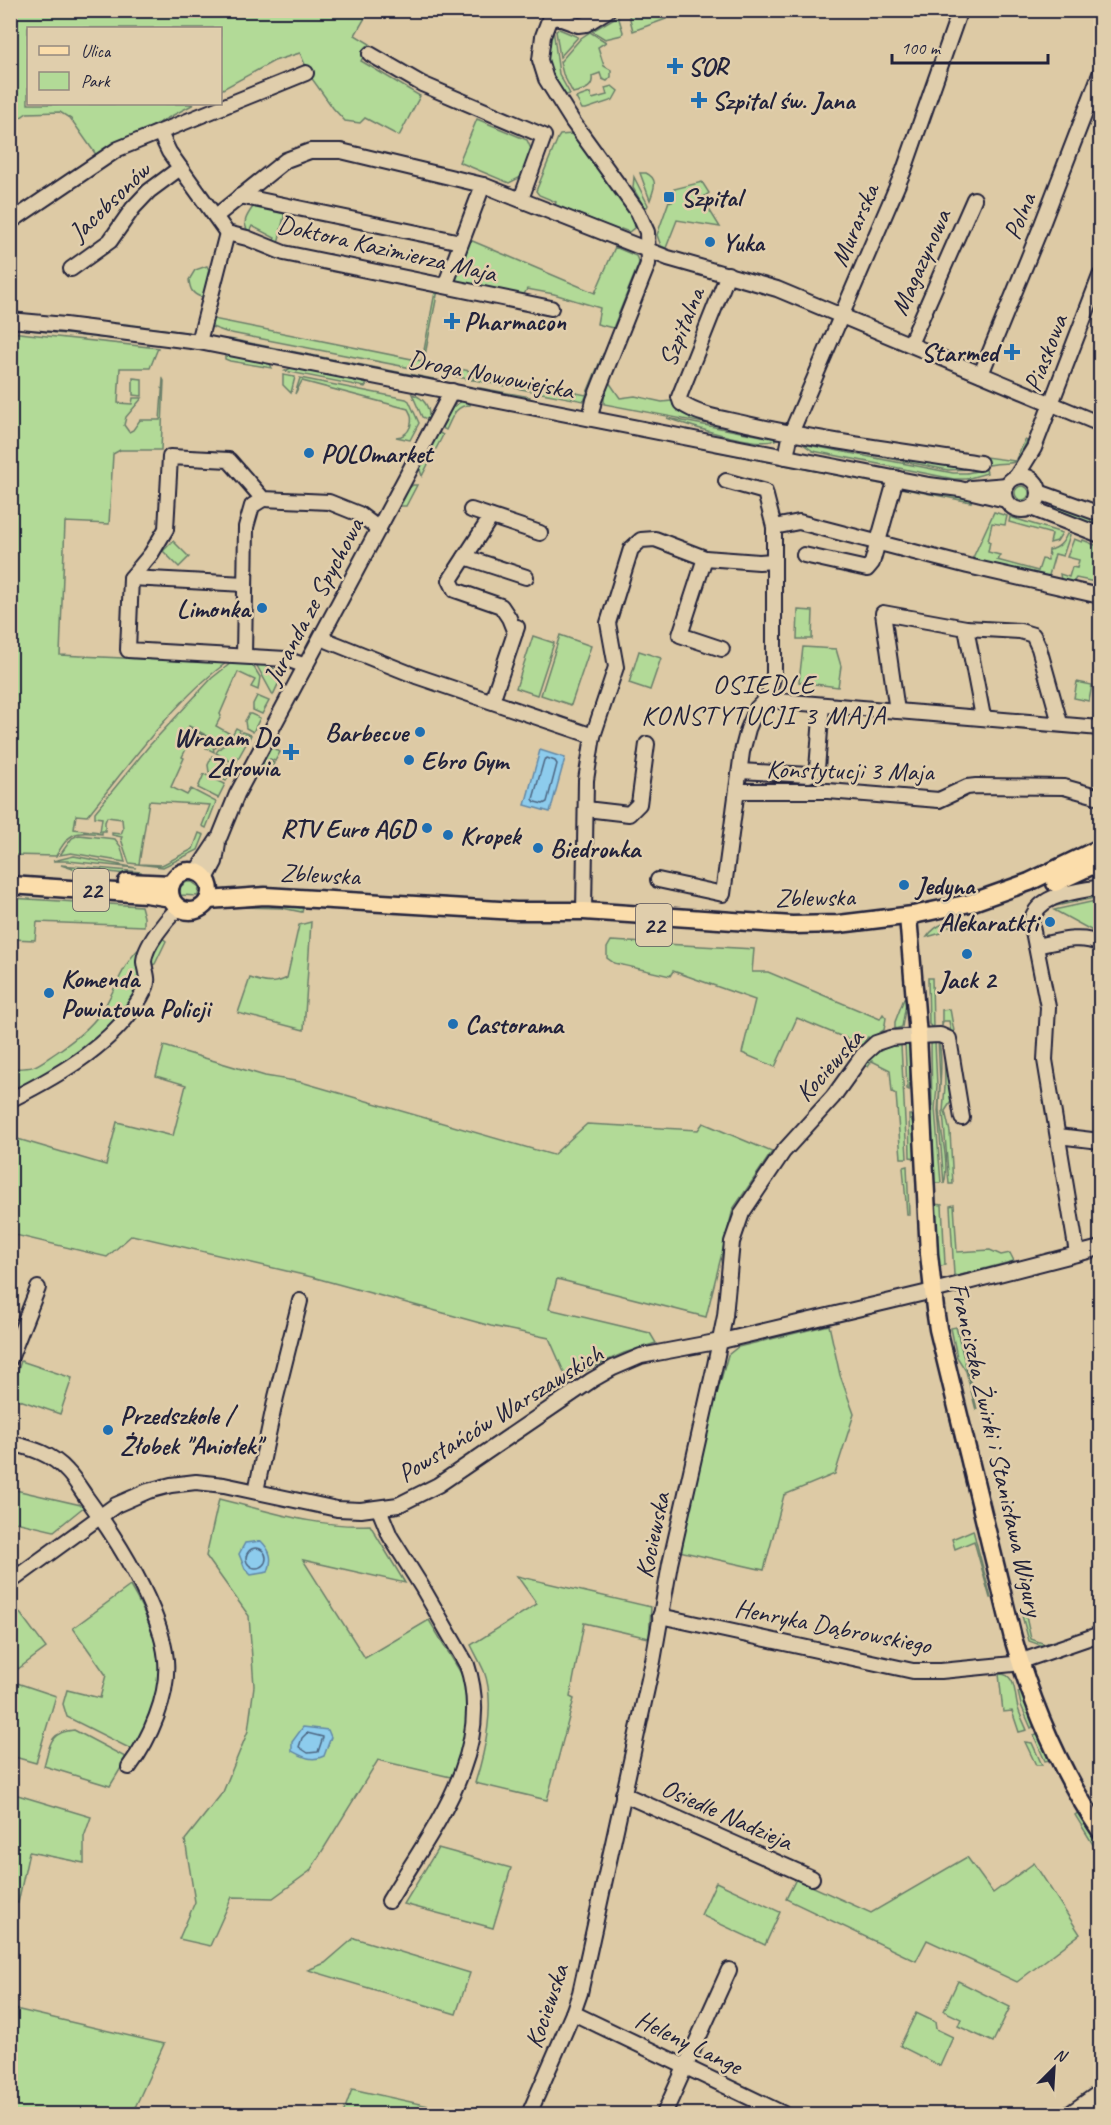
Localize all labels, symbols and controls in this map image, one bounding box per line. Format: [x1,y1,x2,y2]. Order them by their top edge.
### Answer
legend [27,27,222,105]
scale bar [892,27,1048,65]
text: 100 m [901,37,942,59]
text: Ulica [81,40,112,62]
place label: SOR [688,50,730,83]
marker: SOR [666,57,684,75]
text: Park [81,70,111,92]
place label: Szpital św. Jana [712,84,857,117]
marker: Szpital św. Jana [690,91,708,109]
street label: Jacobsonów [60,153,159,250]
street label: Murarska [822,177,887,271]
place label: Szpital [681,181,747,214]
street label: Polna [995,187,1044,244]
marker: Szpital [662,190,676,204]
street label: Magazynowa [883,203,959,320]
street label: Doktora Kazimierza Maja [274,207,501,290]
place label: Yuka [722,226,766,259]
marker: Yuka [703,235,717,249]
street label: Szpitalna [651,281,713,371]
place label: Pharmacon [464,305,567,338]
street label: Piaskowa [1016,308,1076,396]
marker: Pharmacon [445,314,459,328]
place label: Starmed [921,336,1003,369]
street label: Droga Nowowiejska [405,342,578,407]
marker: Starmed [1003,343,1021,361]
place label: POLOmarket [321,437,435,470]
marker: POLOmarket [302,446,316,460]
street label: Juranda ze Spychowa [255,511,372,692]
place label: Limonka [177,592,252,625]
marker: Limonka [255,601,269,615]
district label: OSIEDLE KONSTYTUCJI 3 MAJA [641,667,887,732]
place label: Barbecue [325,716,410,749]
place label: Wracam Do Zdrowia [174,721,281,784]
marker: Barbecue [413,725,427,739]
place label: Ebro Gym [421,744,510,777]
marker: Wracam Do Zdrowia [284,745,298,759]
marker: Ebro Gym [402,753,416,767]
street label: Konstytucji 3 Maja [766,753,935,788]
place label: RTV Euro AGD [280,812,418,845]
place label: Kropek [460,819,522,852]
marker: RTV Euro AGD [420,821,434,835]
marker: Kropek [441,828,455,842]
place label: Biedronka [550,832,643,865]
marker: Biedronka [531,841,545,855]
street label: Zblewska [279,856,362,893]
road number: 22 [73,869,109,911]
place label: Jedyna [914,869,977,902]
marker: Jedyna [897,878,911,892]
street label: Zblewska [775,880,857,915]
road number: 22 [636,904,672,946]
place label: Alekaratkti [939,906,1042,939]
marker: Alekaratkti [1043,915,1057,929]
marker: Jack 2 [960,947,974,961]
place label: Komenda Powiatowa Policji [61,962,213,1025]
place label: Jack 2 [937,963,998,996]
marker: Komenda Powiatowa Policji [42,986,56,1000]
place label: Castorama [465,1008,565,1041]
marker: Castorama [446,1017,460,1031]
street label: Kociewska [788,1021,872,1109]
street label: Franciszka Żwirki i Stanisława Wigury [942,1279,1051,1621]
street label: Powstańców Warszawskich [391,1336,610,1490]
place label: Przedszkole / Żłobek "Aniołek" [120,1399,267,1462]
marker: Przedszkole / Żłobek "Aniołek" [101,1423,115,1437]
street label: Kociewska [627,1488,678,1581]
street label: Henryka Dąbrowskiego [732,1591,935,1662]
street label: Osiedle Nadzieja [656,1771,799,1859]
street label: Kociewska [517,1958,577,2052]
street label: Heleny Lange [630,2003,750,2083]
north arrow [1024,2038,1084,2098]
text: N [1051,2044,1071,2068]

